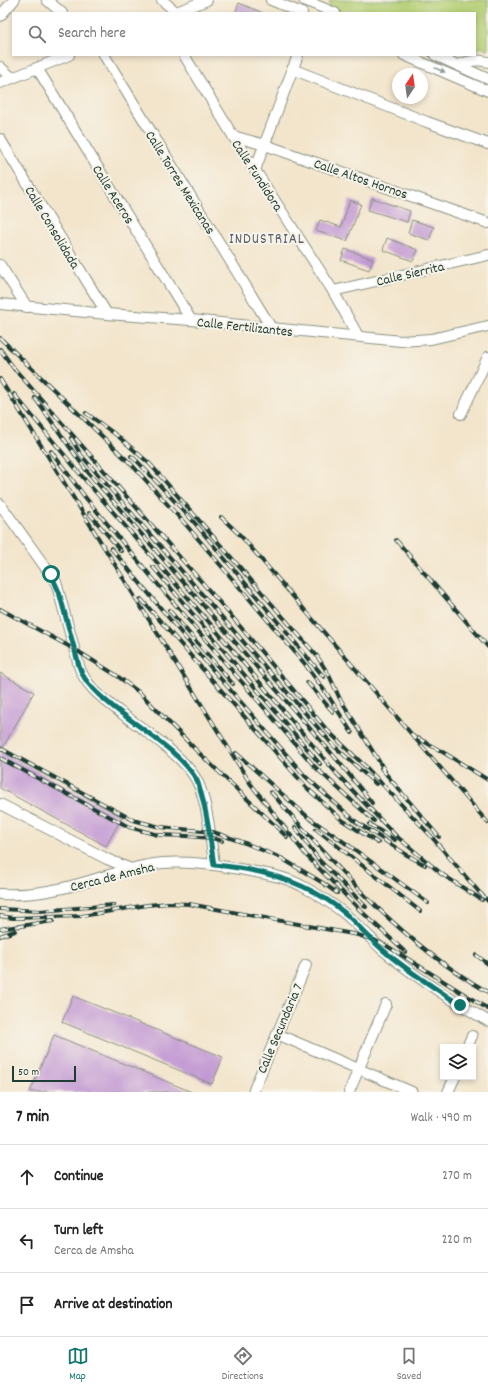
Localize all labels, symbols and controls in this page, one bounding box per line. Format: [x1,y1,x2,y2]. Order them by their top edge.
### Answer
search box [12,12,476,56]
icon: search [26,23,48,45]
text: Search here [58,23,126,45]
one-way arrow [435,67,446,73]
north arrow [392,68,428,104]
street label: Calle Torres Mexicanas [139,127,219,239]
street label: Calle Fundidora [226,136,287,216]
street label: Calle Altos Hornos [311,154,410,205]
street label: Calle Aceros [86,162,138,229]
street label: Calle Consolidada [19,183,84,274]
district label: INDUSTRIAL [229,229,305,251]
street label: Calle Sierrita [375,257,447,292]
street label: Calle Fertilizantes [196,313,294,343]
route start [42,565,60,583]
street label: Cerca de Amsha [68,858,157,898]
street label: Calle Secundaria 7 [253,981,309,1077]
route end [451,996,469,1014]
map controls [440,1044,476,1080]
button: layers [440,1044,476,1080]
scale bar [12,1064,76,1083]
text: 50 m [18,1065,39,1081]
text: 7 min [16,1106,49,1130]
text: Walk · 490 m [411,1109,472,1128]
icon: ahead [16,1166,38,1188]
text: Continue [54,1166,103,1188]
text: 270 m [442,1167,472,1186]
text: Turn left [54,1220,103,1242]
icon: left [16,1230,38,1252]
text: 220 m [442,1231,472,1250]
text: Cerca de Amsha [54,1242,134,1261]
icon: arrive [16,1294,38,1316]
text: Arrive at destination [54,1294,172,1316]
tab: Map [67,1345,89,1385]
tab: Directions [222,1345,264,1385]
tab: Saved [397,1345,421,1385]

